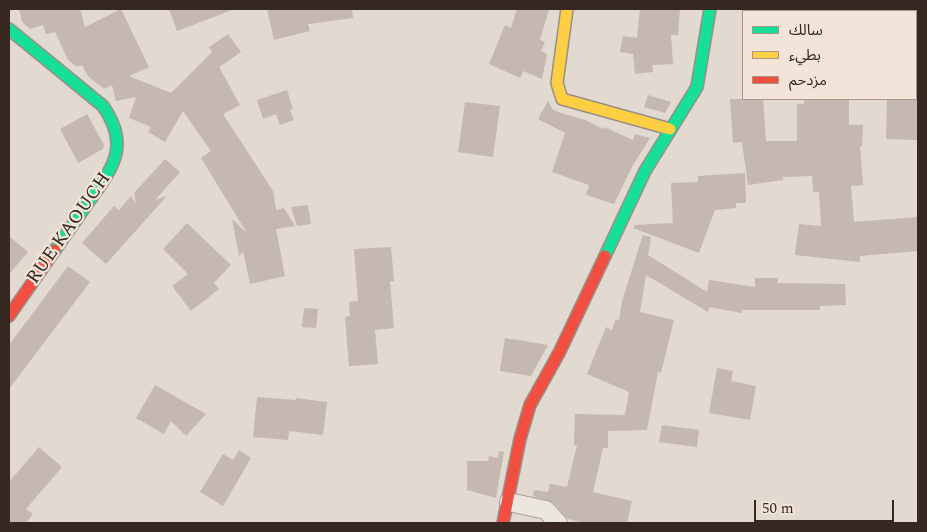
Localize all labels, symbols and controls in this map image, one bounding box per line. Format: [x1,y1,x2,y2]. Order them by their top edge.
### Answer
legend [742,10,917,100]
text: سالك [789,19,823,42]
text: بطيء [789,44,821,67]
text: مزدحم [789,69,827,92]
street label: RUE KAOUCH [23,169,117,289]
scale bar [757,490,897,522]
text: 50 m [762,497,794,520]

